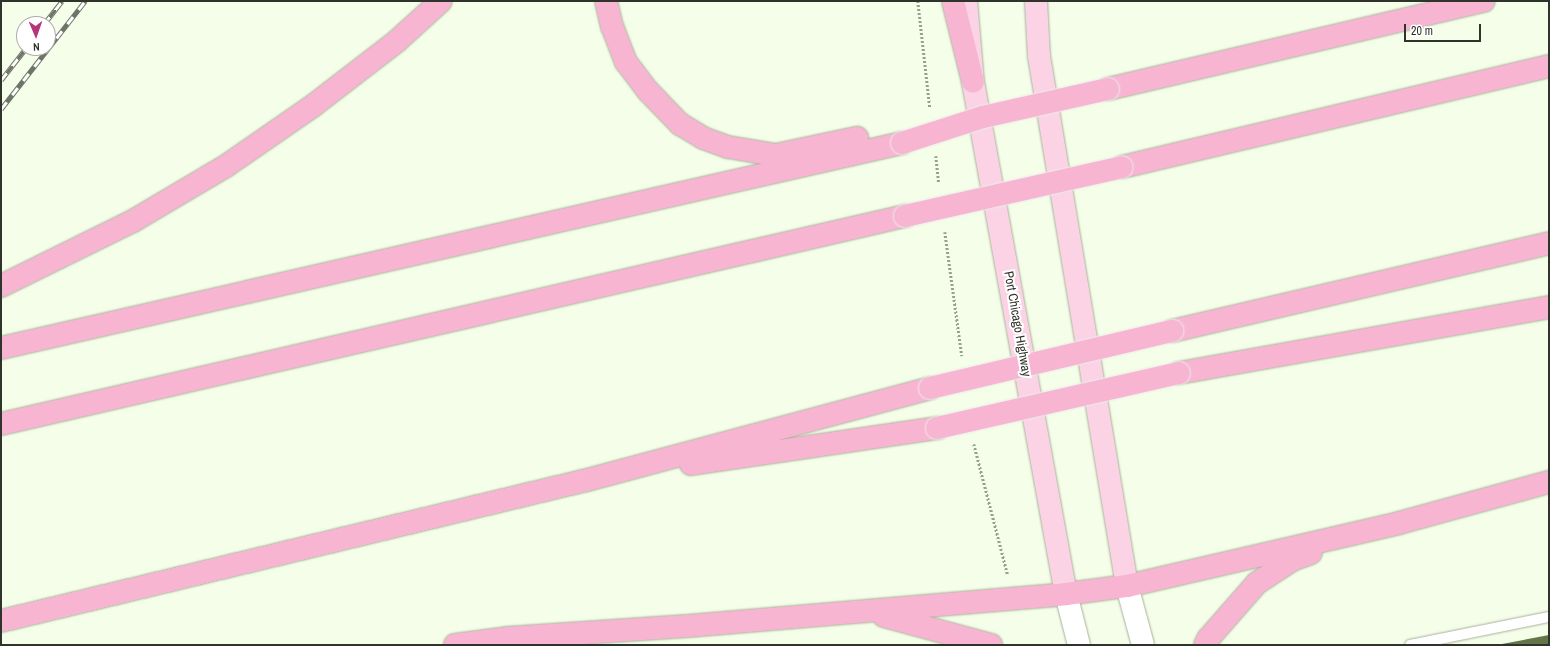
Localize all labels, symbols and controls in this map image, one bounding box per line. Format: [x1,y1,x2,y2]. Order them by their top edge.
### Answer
north arrow [16,16,56,56]
scale bar [1406,16,1483,42]
text: 20 m [1411,23,1433,39]
text: N [33,40,40,54]
street label: Port Chicago Highway [1000,270,1034,378]

